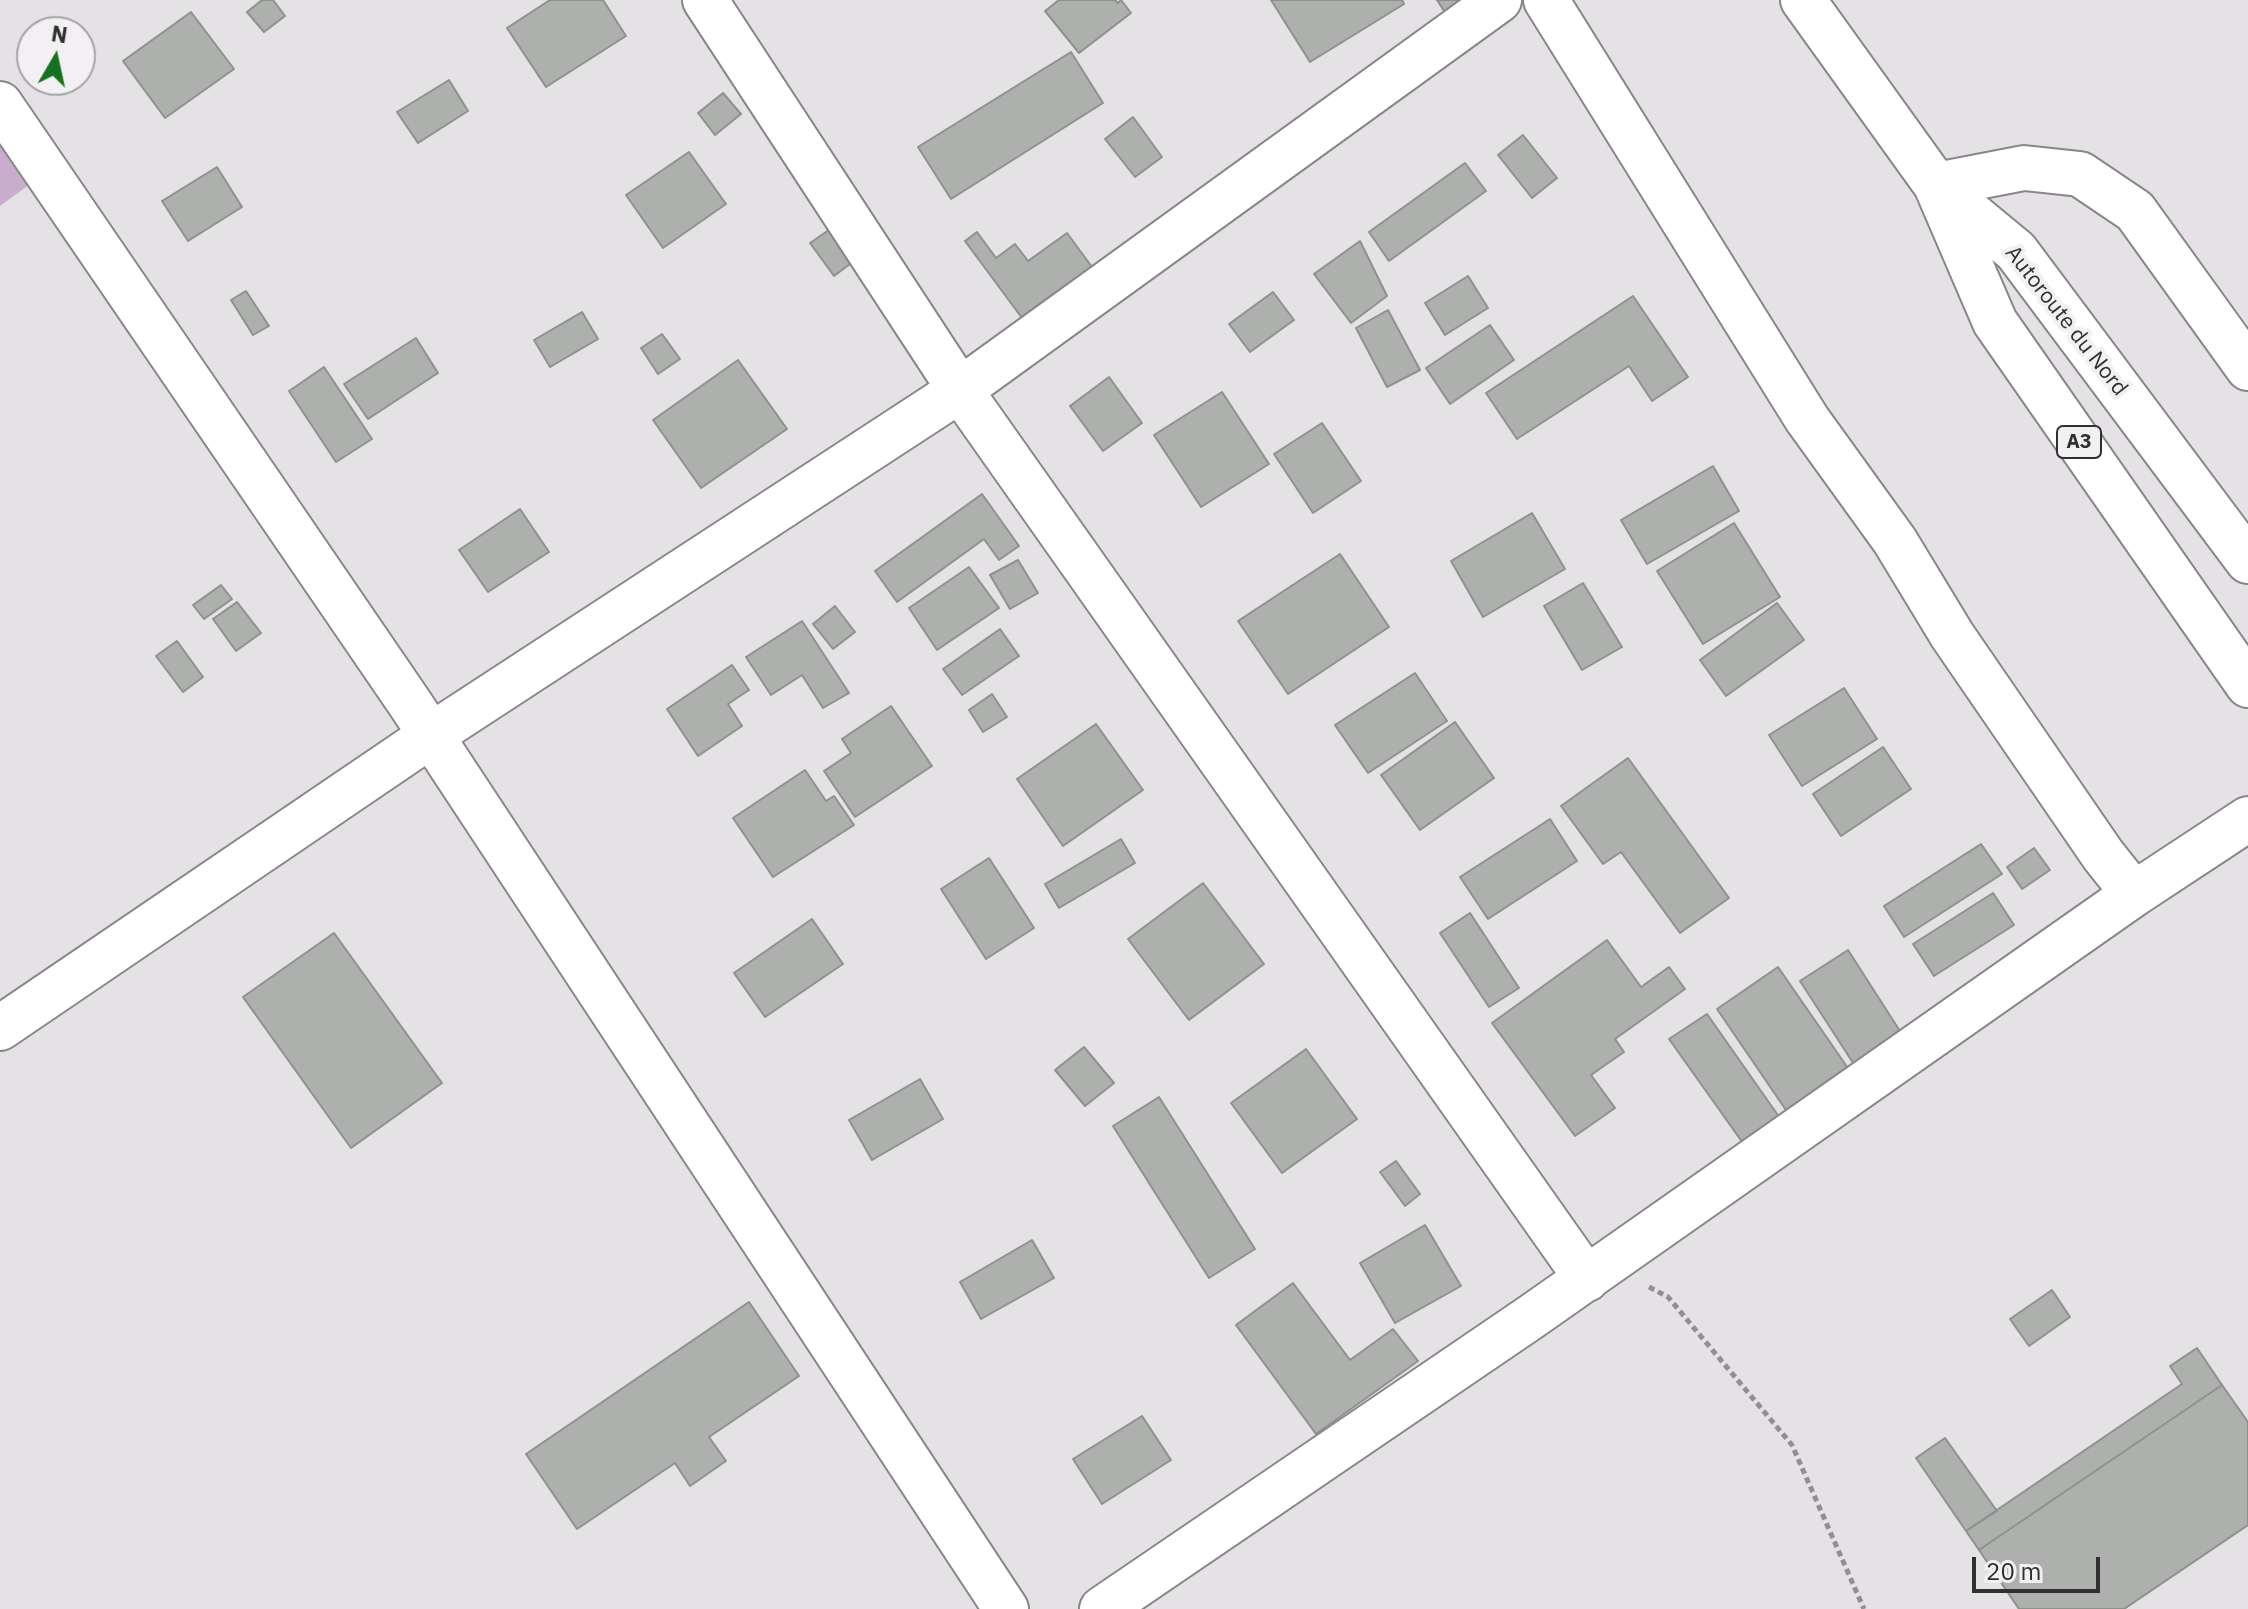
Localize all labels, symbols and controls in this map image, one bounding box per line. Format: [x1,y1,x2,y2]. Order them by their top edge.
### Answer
north arrow [16,16,96,96]
text: N [49,18,70,49]
street label: Autoroute du Nord [1999,241,2133,401]
road number: A3 [2057,426,2101,458]
scale bar [1976,1541,2104,1591]
text: 20 m [1986,1555,2041,1587]

